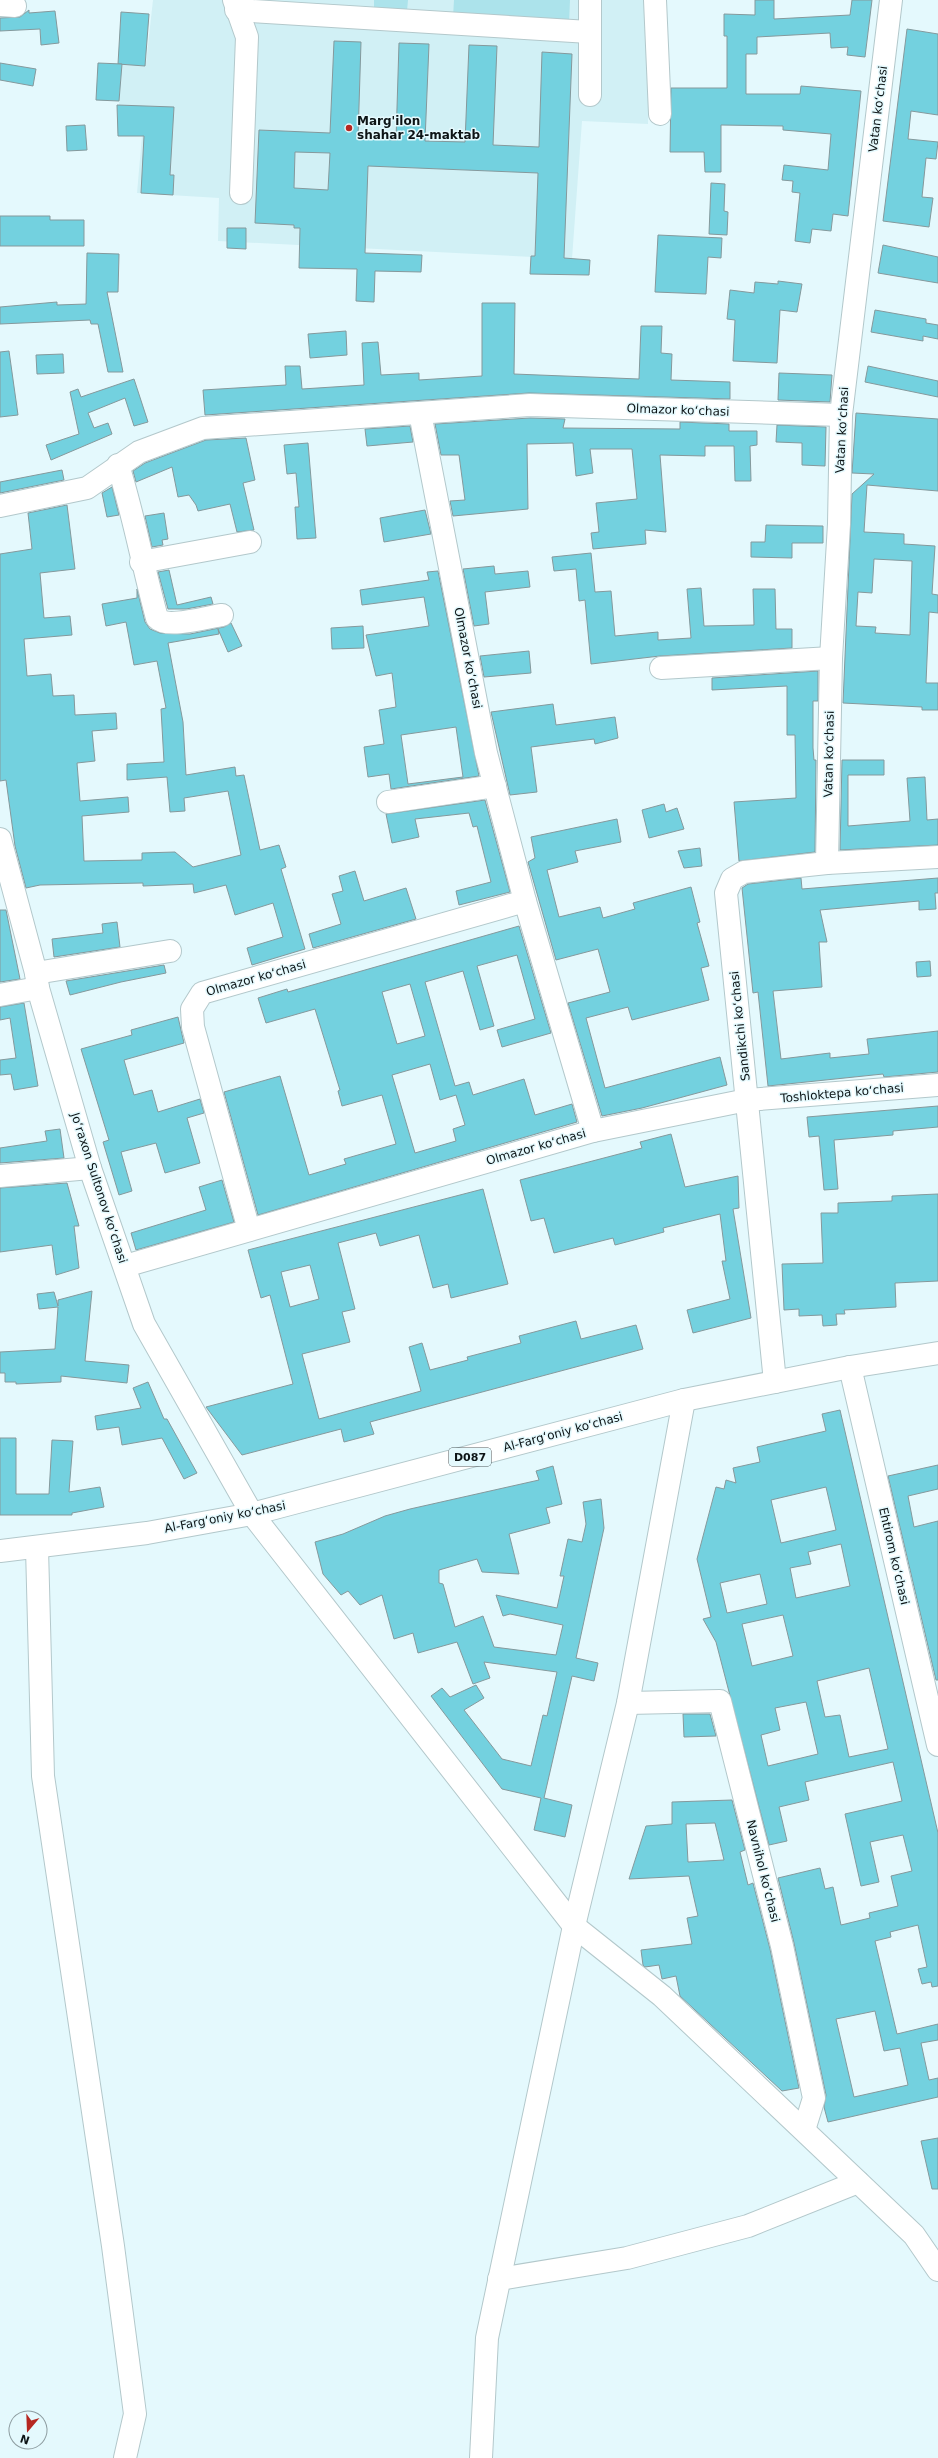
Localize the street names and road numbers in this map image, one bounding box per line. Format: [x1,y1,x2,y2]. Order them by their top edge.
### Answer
street label: Vatan koʻchasi [866,65,890,153]
street label: Vatan koʻchasi [833,386,851,474]
street label: Olmazor koʻchasi [626,401,730,419]
street label: Olmazor koʻchasi [451,606,485,710]
street label: Vatan koʻchasi [821,710,837,798]
street label: Olmazor koʻchasi [205,957,307,999]
street label: Sandikchi koʻchasi [727,970,753,1082]
street label: Toshloktepa koʻchasi [779,1081,904,1105]
street label: Joʻraxon Sultonov koʻchasi [68,1110,130,1265]
street label: Olmazor koʻchasi [485,1126,587,1168]
street label: Al-Fargʻoniy koʻchasi [502,1409,624,1455]
road number: D087 [449,1448,491,1466]
street label: Al-Fargʻoniy koʻchasi [163,1498,287,1536]
street label: Ehtirom koʻchasi [876,1506,912,1606]
street label: Navnihol koʻchasi [743,1818,783,1924]

